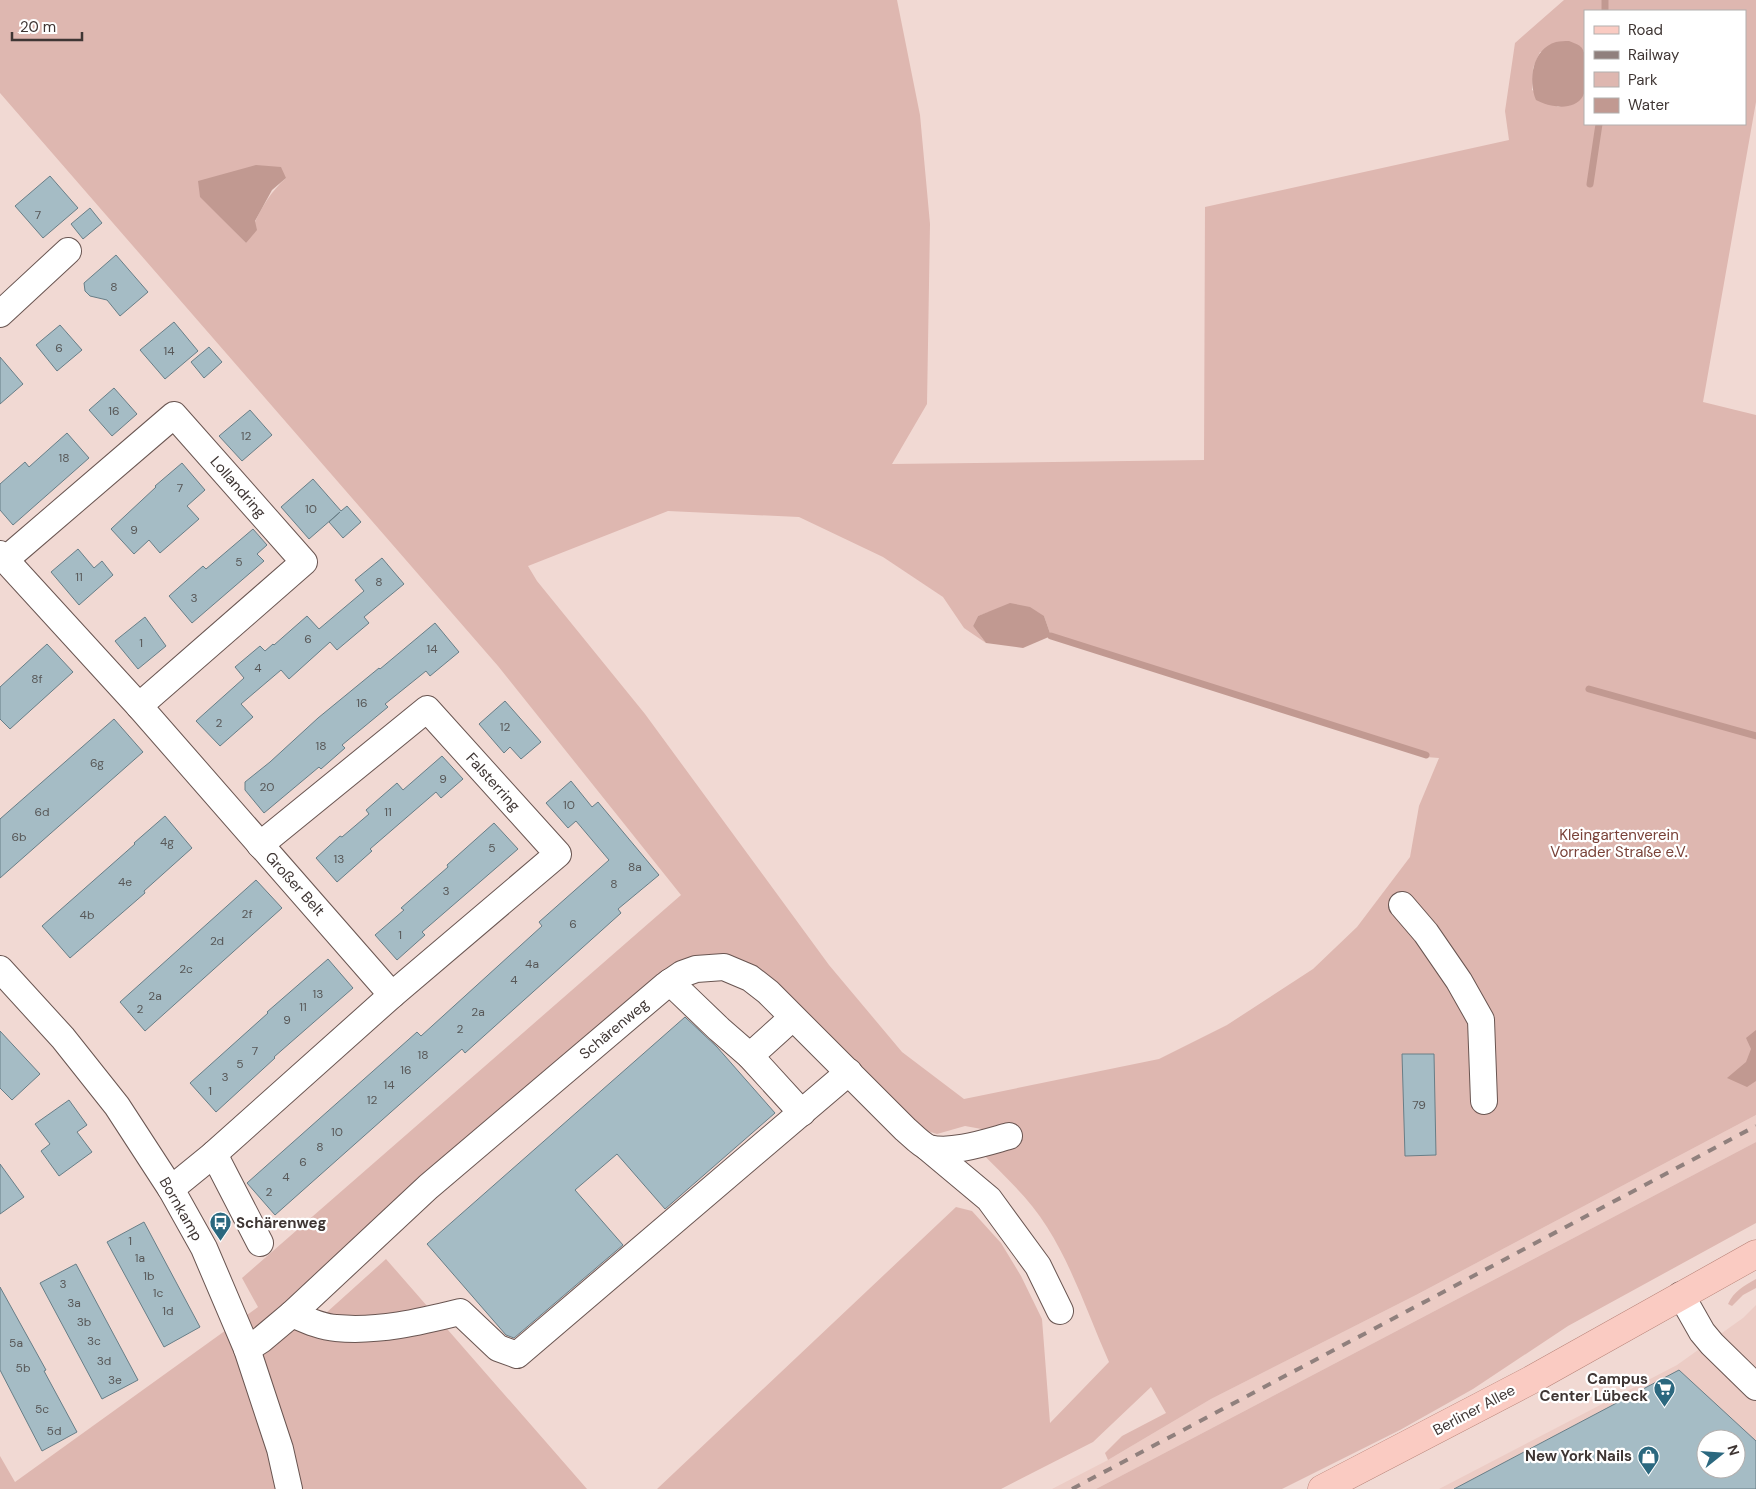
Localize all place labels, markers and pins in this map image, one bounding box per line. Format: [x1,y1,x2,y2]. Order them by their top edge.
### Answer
bus stop icon: Schärenweg [208,1211,232,1242]
place label: Schärenweg [236,1213,326,1233]
place label: Campus Center Lübeck [1539,1369,1648,1406]
supermarket icon: Campus Center Lübeck [1652,1376,1676,1407]
shop icon: New York Nails [1636,1444,1660,1475]
place label: New York Nails [1525,1446,1632,1466]

